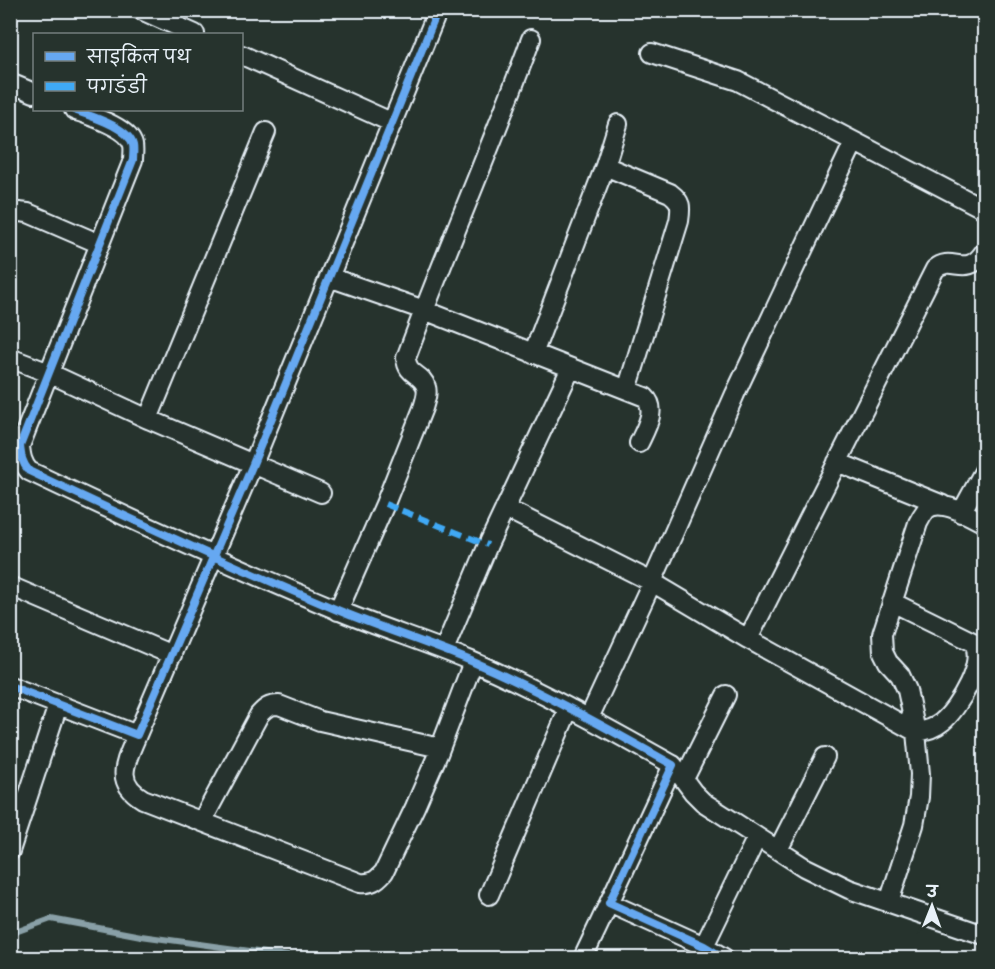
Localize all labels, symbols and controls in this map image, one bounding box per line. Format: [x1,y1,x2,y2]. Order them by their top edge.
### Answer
legend [33,33,243,111]
text: साइकिल पथ [86,43,192,68]
text: पगडंडी [86,73,147,98]
north arrow [902,876,962,936]
text: उ [925,883,939,902]

